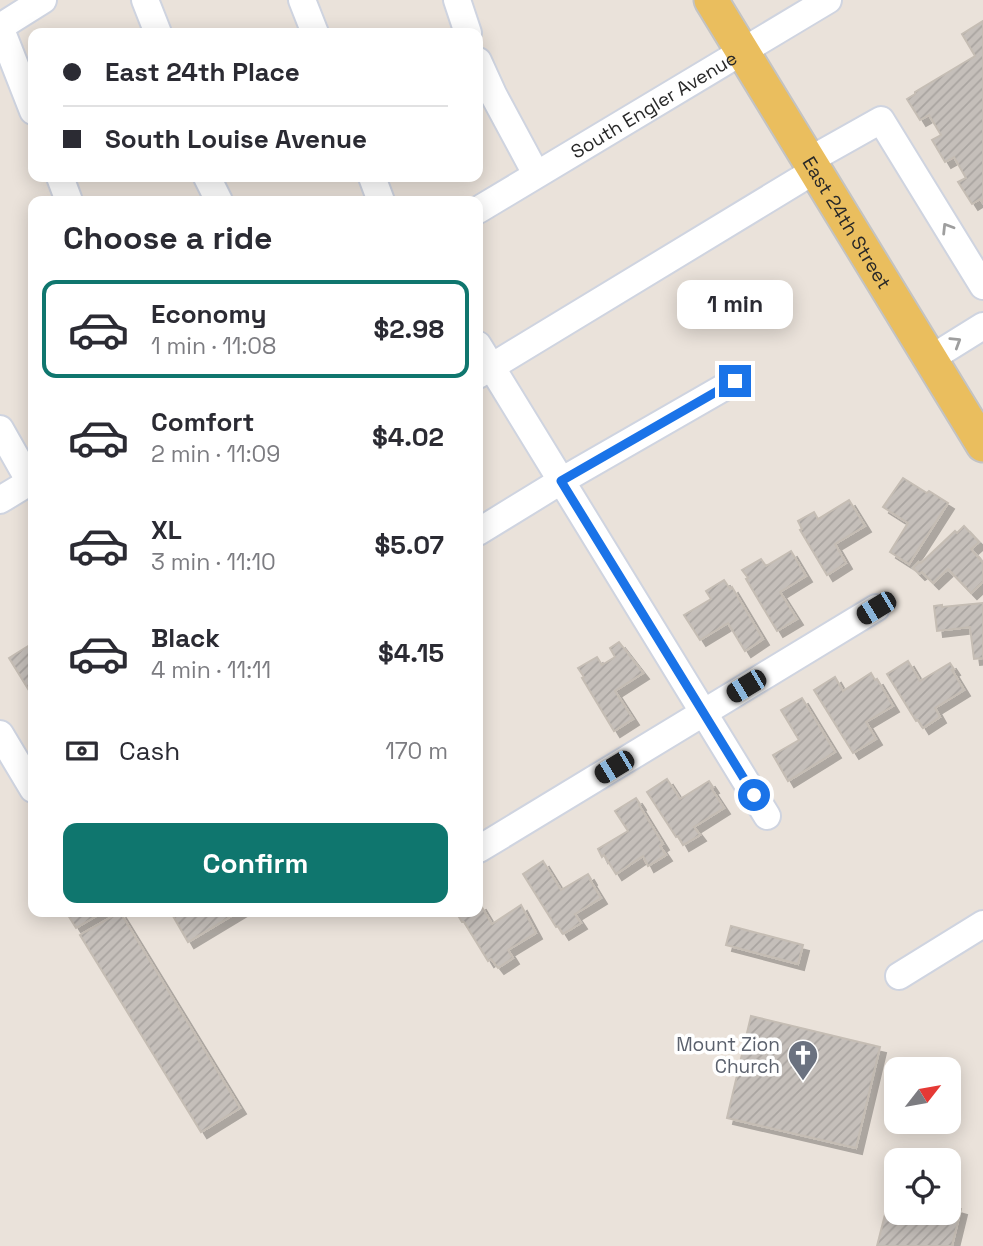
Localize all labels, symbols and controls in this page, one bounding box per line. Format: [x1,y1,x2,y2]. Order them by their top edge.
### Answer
street label: South Engler Avenue [566,45,742,164]
text: East 24th Place [105,55,300,89]
text: South Louise Avenue [105,122,367,156]
street label: East 24th Street [797,152,897,294]
text: Choose a ride [63,218,273,258]
one-way arrow [943,223,956,236]
callout: 1 min [677,280,793,328]
text: 1 min [707,289,763,319]
text: Economy [151,297,267,331]
icon: car [67,298,130,361]
text: $2.98 [373,312,444,346]
text: 1 min · 11:08 [151,331,276,361]
one-way arrow [949,338,962,351]
route end [719,365,751,397]
text: Comfort [151,405,254,439]
icon: car [67,406,130,469]
text: $4.02 [372,420,444,454]
text: 2 min · 11:09 [151,439,280,469]
text: XL [151,513,182,547]
icon: car [67,514,130,577]
text: $5.07 [374,528,444,562]
text: 3 min · 11:10 [151,547,276,577]
car [853,588,900,628]
text: Black [151,621,220,655]
icon: car [67,622,130,685]
text: $4.15 [378,636,444,670]
text: 4 min · 11:11 [151,655,271,685]
car [723,666,770,706]
icon: cash [63,732,101,770]
text: Cash [119,734,180,768]
text: 170 m [385,736,448,766]
car [591,747,638,787]
route start [738,779,770,811]
button: Confirm [63,823,448,903]
place label: Mount Zion Church [676,1032,780,1079]
church icon: Mount Zion Church [786,1038,820,1082]
north arrow [884,1057,961,1134]
map controls [884,1057,961,1225]
button: locate [884,1148,961,1225]

